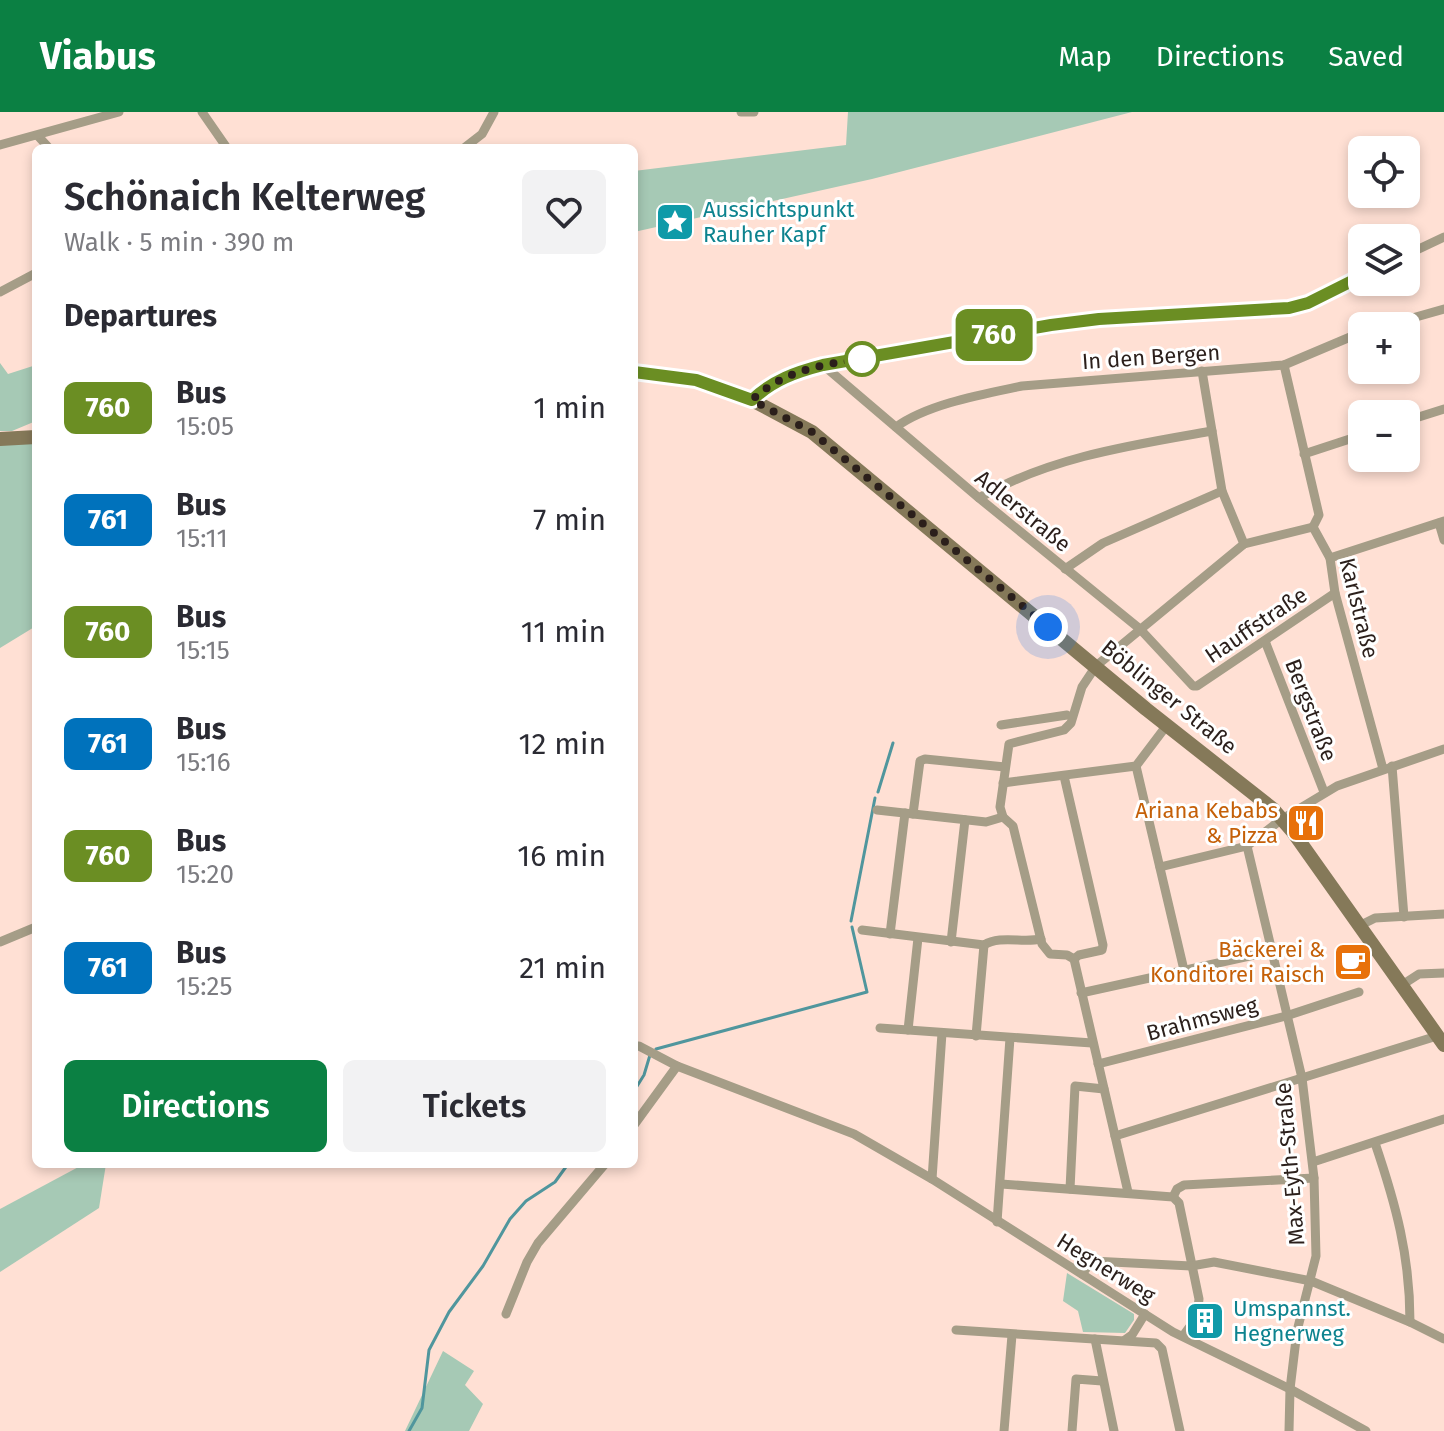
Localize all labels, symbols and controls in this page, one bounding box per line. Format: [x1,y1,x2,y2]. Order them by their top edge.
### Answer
text: Viabus [40,33,156,79]
text: Map [1058,40,1112,73]
text: Directions [1156,40,1284,73]
text: Saved [1328,40,1404,73]
map controls [1348,136,1420,472]
button: locate [1348,136,1420,208]
button: heart [522,170,606,254]
text: Schönaich Kelterweg [64,174,426,220]
place label: Aussichtspunkt Rauher Kapf [703,196,855,248]
place icon: Aussichtspunkt Rauher Kapf [654,201,696,243]
button: layers [1348,224,1420,296]
text: Walk · 5 min · 390 m [64,227,294,258]
text: Departures [64,298,217,334]
line badge: 760 [948,309,1040,361]
button: + [1348,312,1420,384]
text: 760 [972,318,1016,351]
street label: In den Bergen [1081,339,1221,375]
unlabelled marker [845,342,879,376]
text: Bus [176,375,226,411]
text: 1 min [533,390,606,426]
text: 760 [86,391,130,424]
button: − [1348,400,1420,472]
text: 15:05 [176,411,234,442]
street label: Adlerstraße [970,464,1076,558]
text: Bus [176,487,226,523]
text: 7 min [533,502,606,538]
text: 761 [88,503,128,536]
text: 15:11 [176,523,228,554]
street label: Karlstraße [1333,555,1385,661]
street label: Hauffstraße [1200,581,1312,669]
text: Bus [176,599,226,635]
your location [1028,607,1068,647]
text: 11 min [521,614,606,650]
text: 760 [86,615,130,648]
street label: Böblinger Straße [1096,634,1242,760]
text: 15:15 [176,635,230,666]
street label: Bergstraße [1279,655,1343,765]
text: Bus [176,711,226,747]
text: 12 min [518,726,606,762]
text: 761 [88,727,128,760]
text: 15:16 [176,747,231,778]
place label: Ariana Kebabs & Pizza [1135,797,1278,849]
restaurant icon: Ariana Kebabs & Pizza [1285,802,1327,844]
text: Bus [176,823,226,859]
text: 16 min [517,838,606,874]
text: 760 [86,839,130,872]
text: 15:20 [176,859,234,890]
text: Bus [176,935,226,971]
place label: Bäckerei & Konditorei Raisch [1150,936,1325,988]
cafe icon: Bäckerei & Konditorei Raisch [1332,941,1374,983]
text: 21 min [519,950,606,986]
text: 761 [88,951,128,984]
text: 15:25 [176,971,232,1002]
street label: Brahmsweg [1143,991,1261,1047]
button: Directions [64,1060,327,1152]
button: Tickets [343,1060,606,1152]
street label: Max-Eyth-Straße [1269,1081,1311,1247]
street label: Hegnerweg [1052,1227,1161,1309]
place label: Umspannst. Hegnerweg [1233,1295,1351,1347]
building icon: Umspannst. Hegnerweg [1184,1300,1226,1342]

